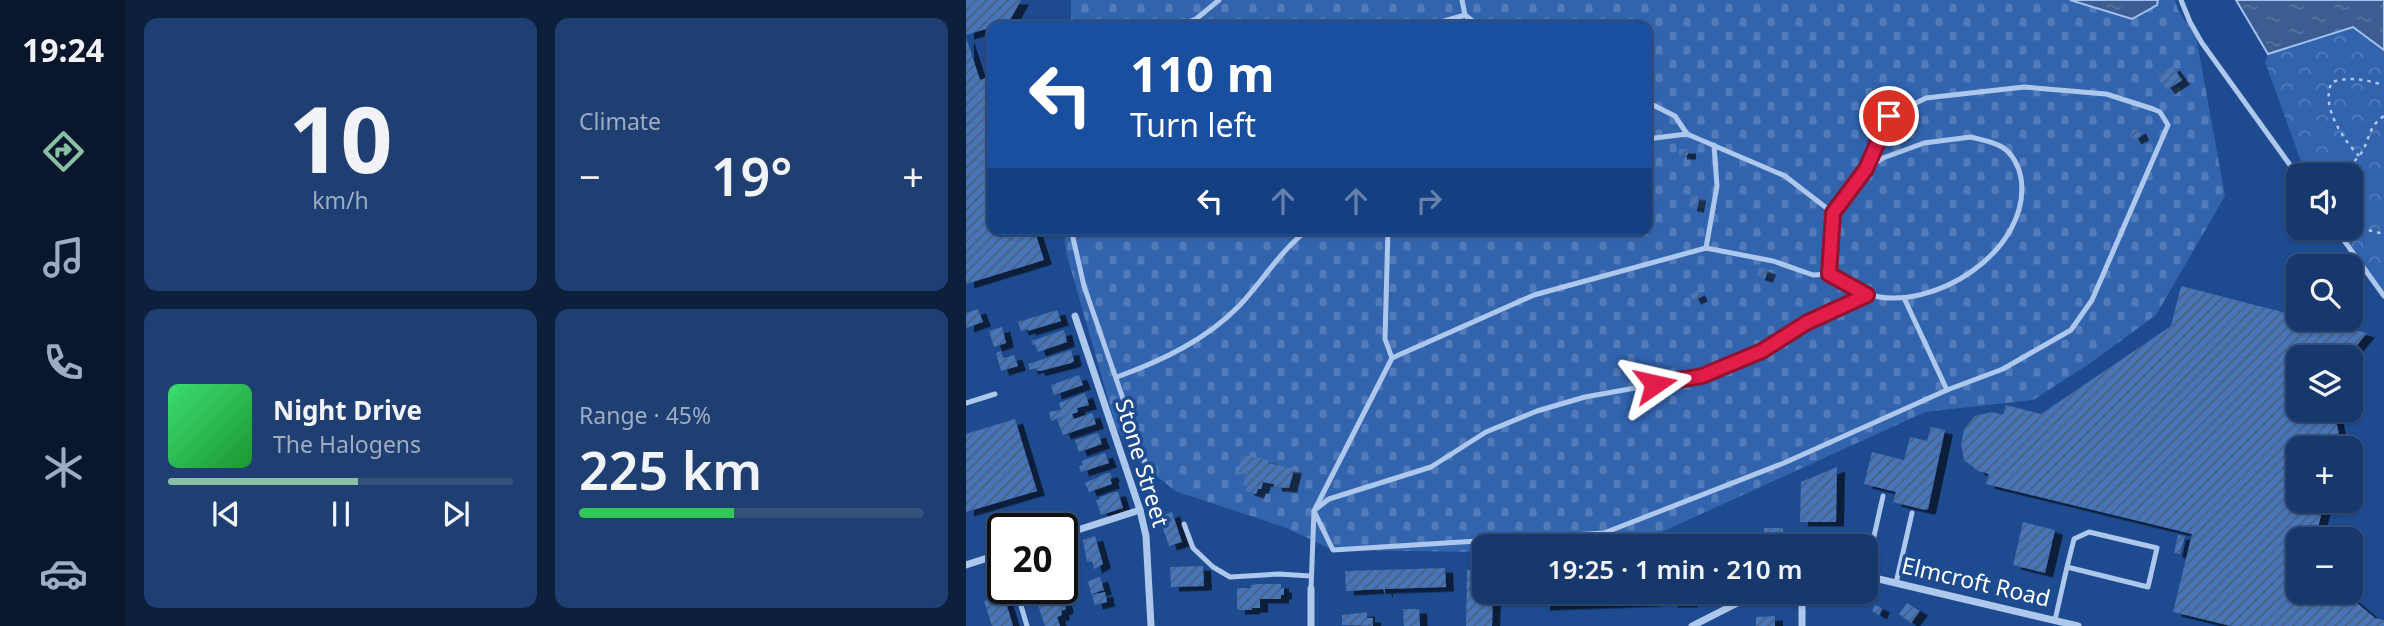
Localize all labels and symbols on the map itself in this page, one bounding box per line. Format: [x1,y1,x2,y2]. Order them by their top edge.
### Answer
pin [1859,86,1919,146]
position arrow [1618,347,1692,421]
street label: Stone Street [1108,395,1178,531]
speed limit sign: 20 [987,513,1078,604]
street label: Elmcroft Road [1899,548,2054,614]

